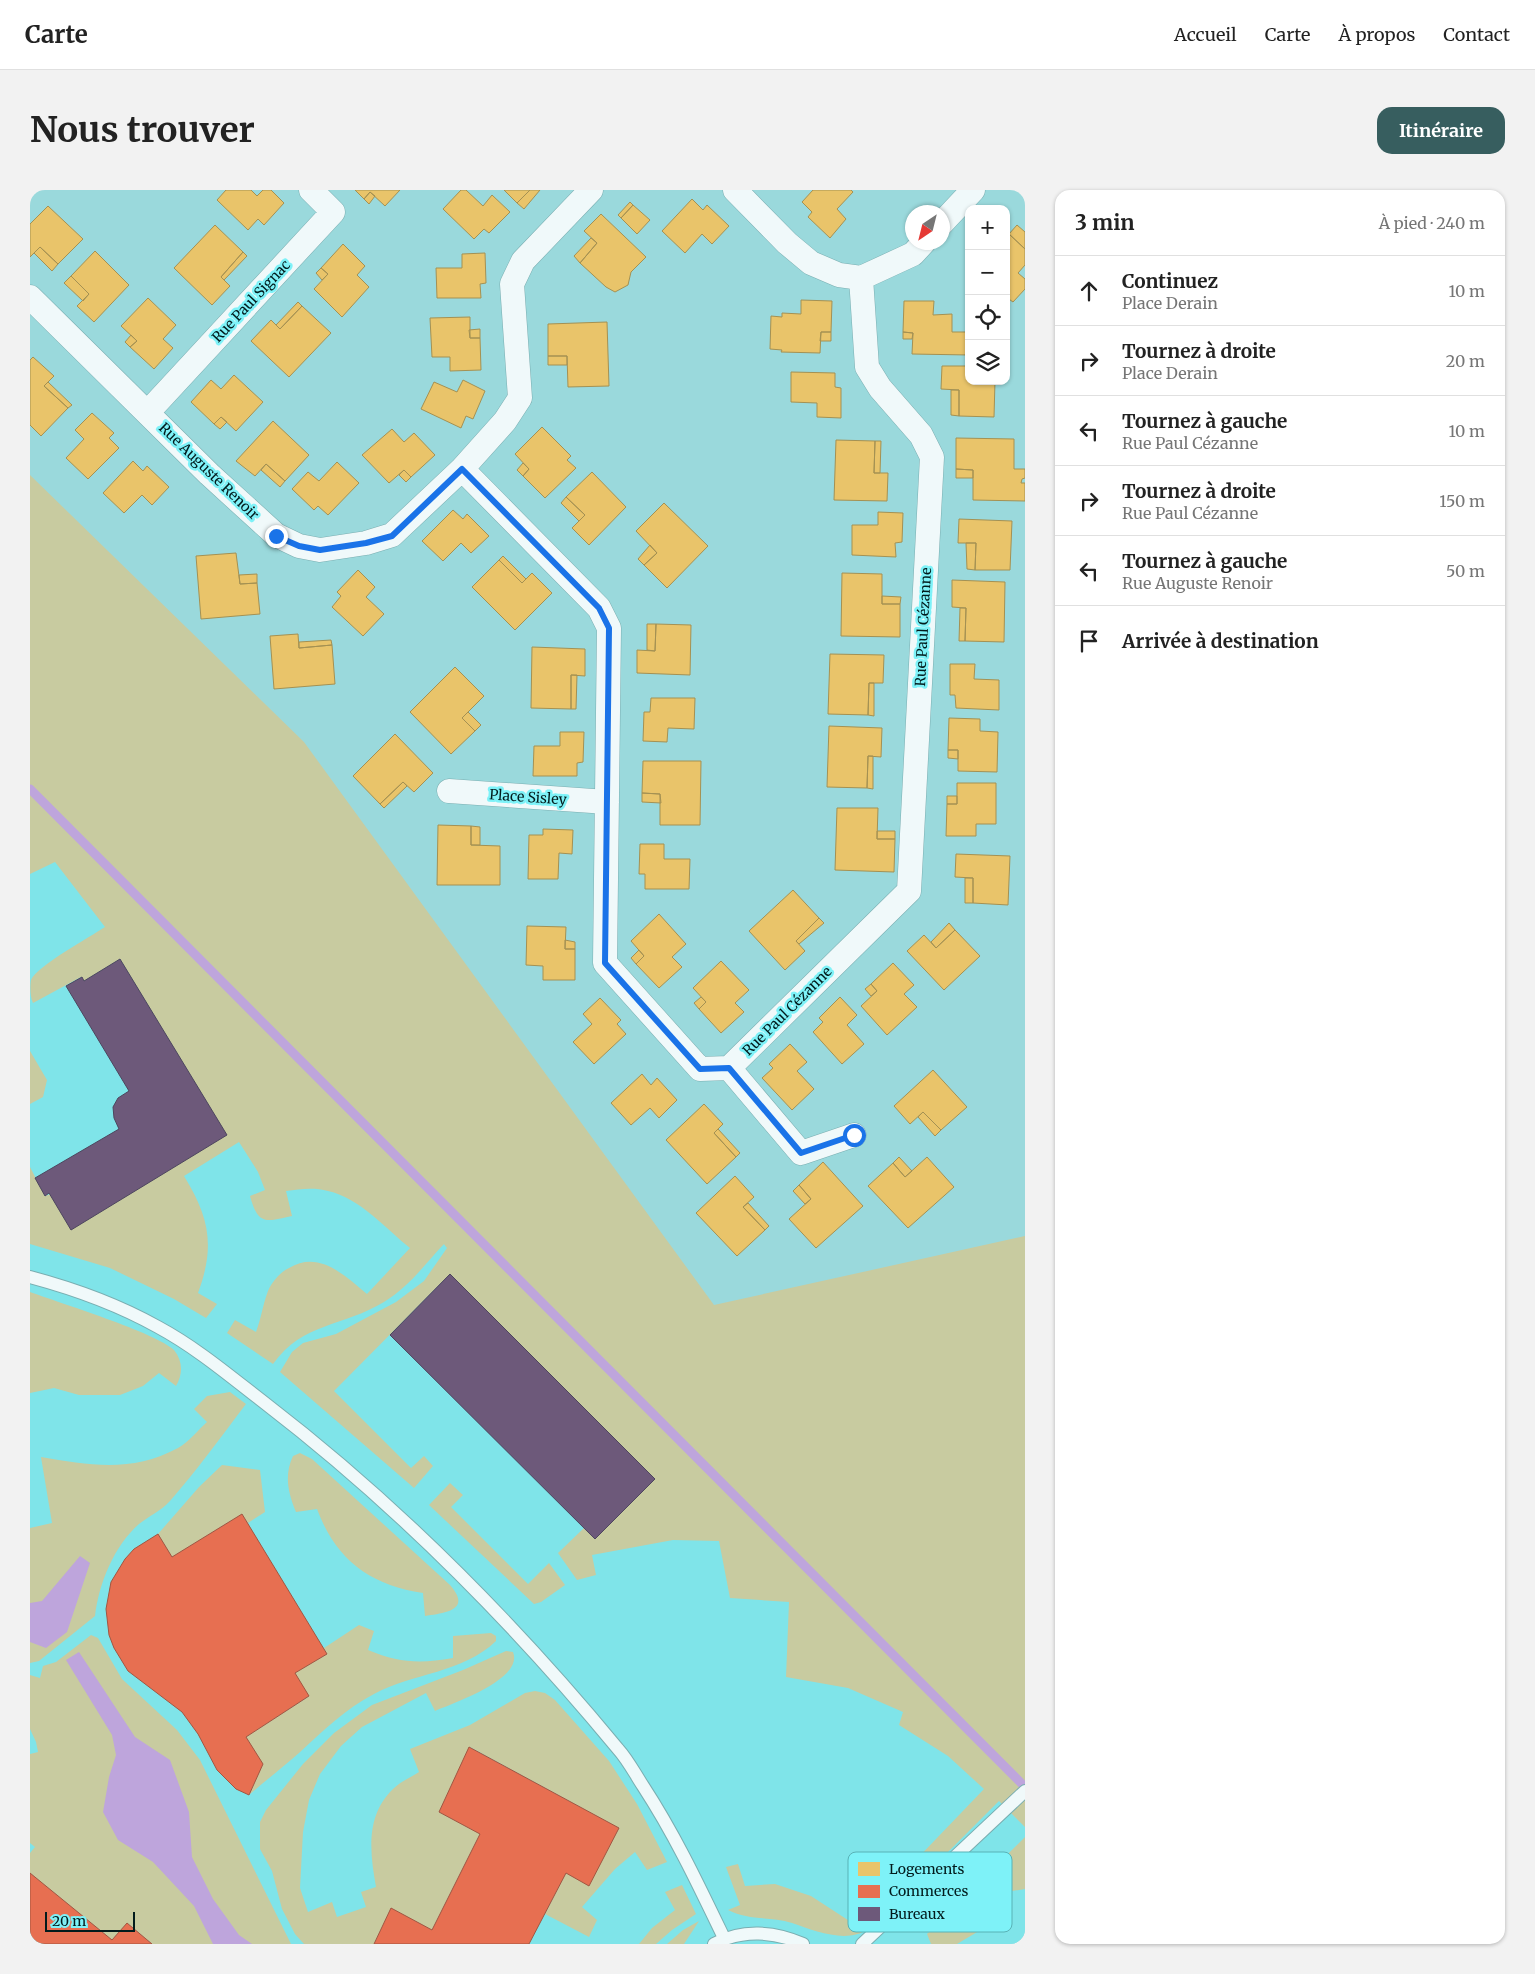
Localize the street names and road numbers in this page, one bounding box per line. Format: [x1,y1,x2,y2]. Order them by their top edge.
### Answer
street label: Rue Paul Signac [208,256,294,346]
street label: Rue Auguste Renoir [155,419,263,523]
street label: Rue Paul Cézanne [911,567,935,687]
street label: Place Sisley [489,785,568,809]
street label: Rue Paul Cézanne [739,963,835,1059]

